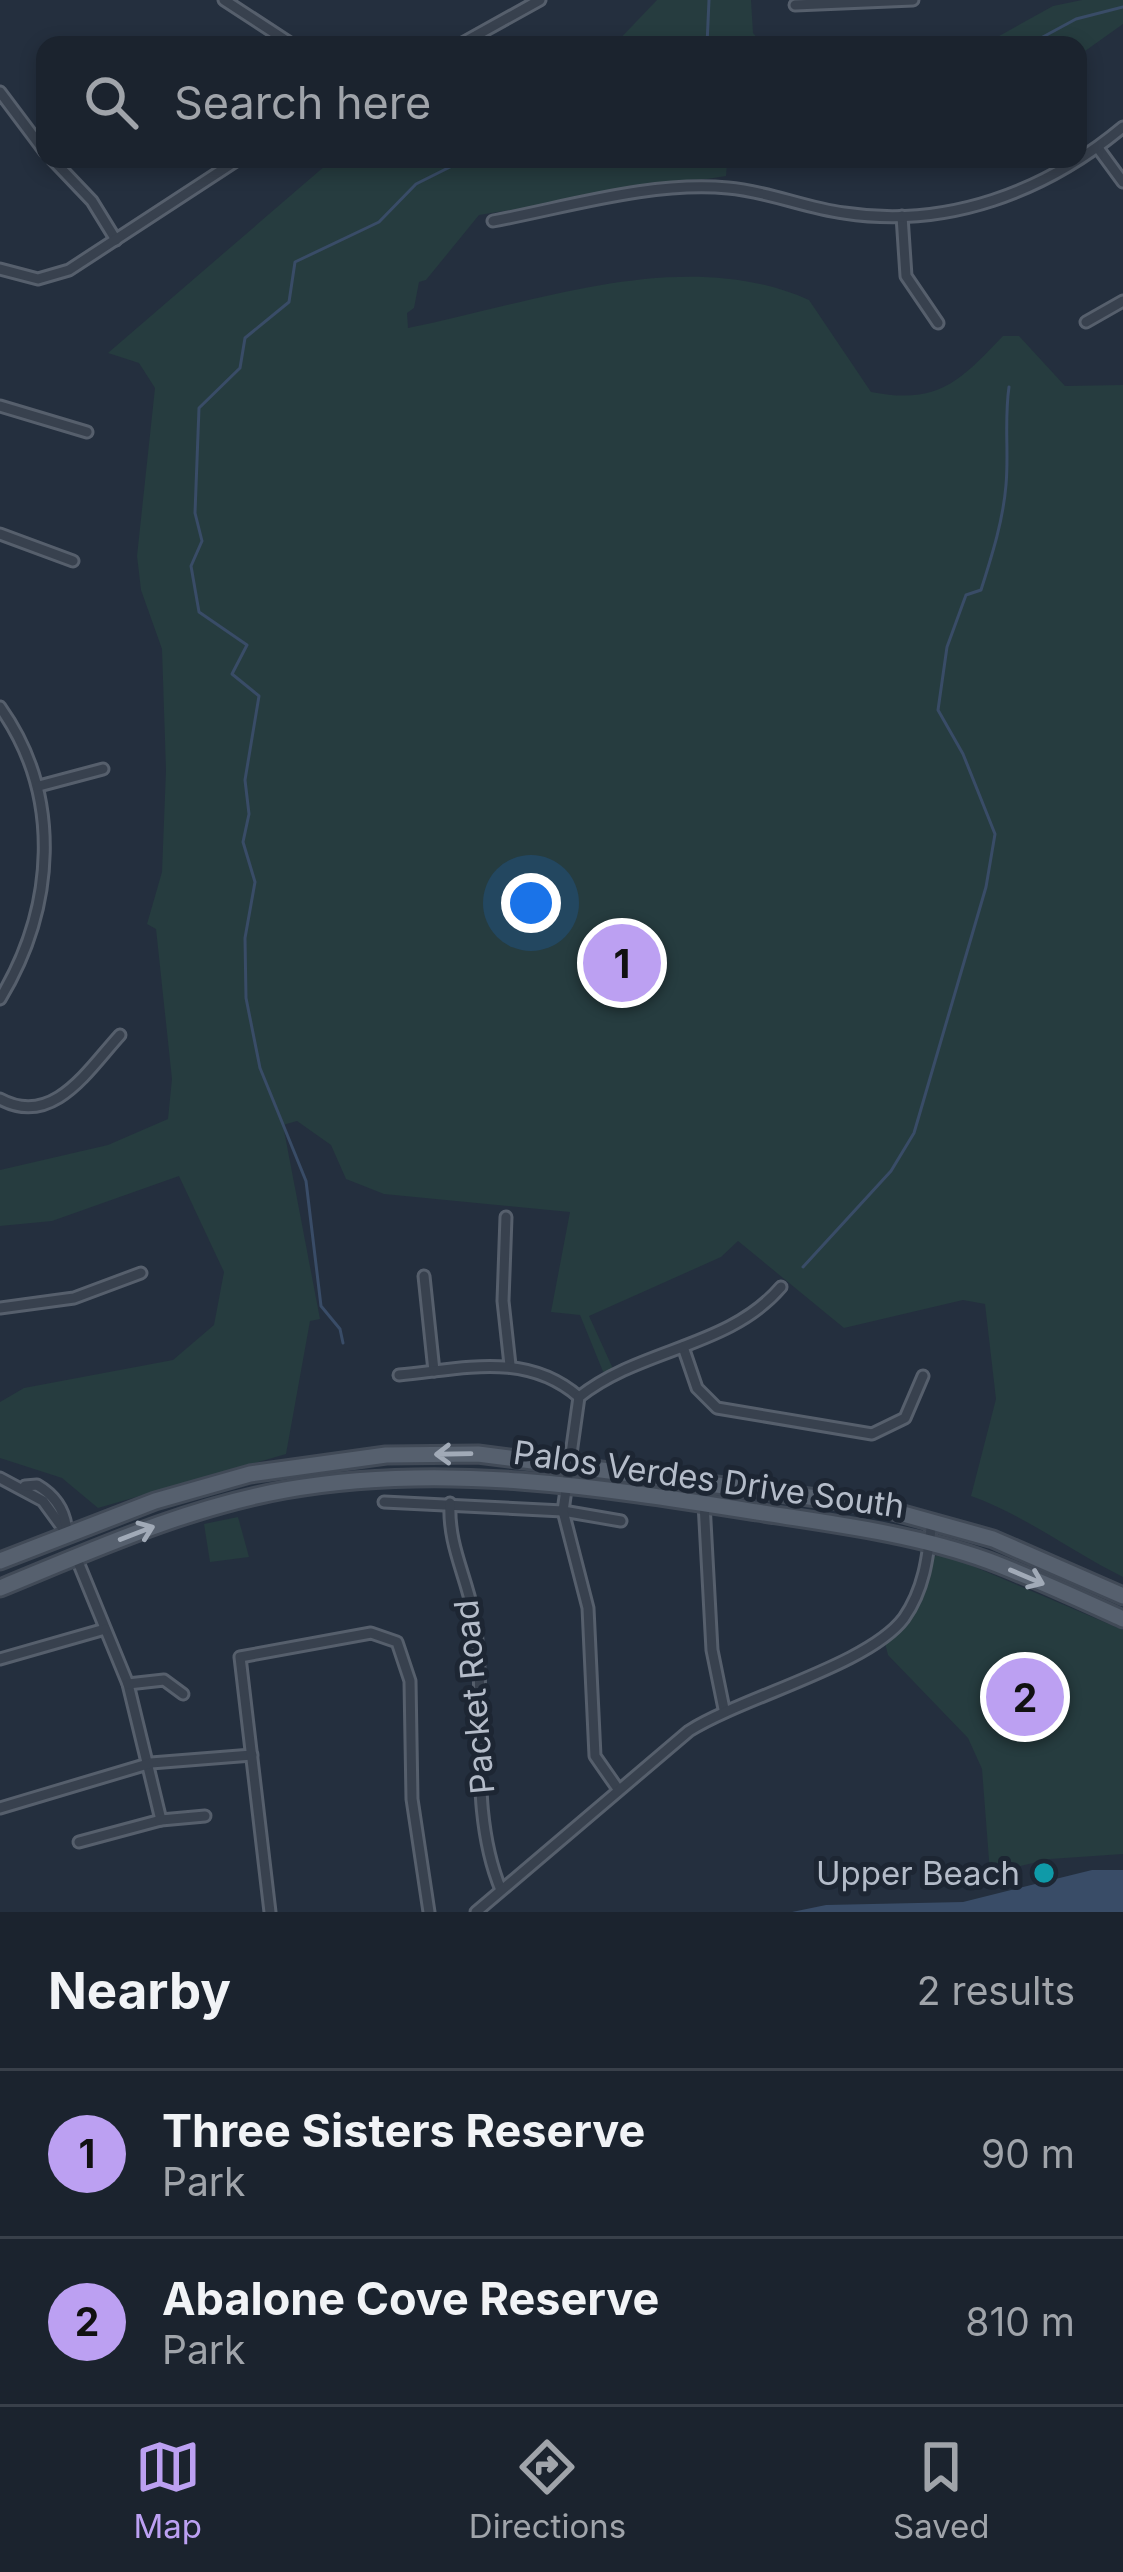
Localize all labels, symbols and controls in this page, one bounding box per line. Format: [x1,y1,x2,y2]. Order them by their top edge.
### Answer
search box [36,36,1087,168]
icon: search [78,69,144,135]
text: Search here [174,75,431,130]
your location [501,873,561,933]
pin: 1 [583,918,661,1008]
street label: Palos Verdes Drive South [511,1432,907,1526]
one-way arrow [434,1443,473,1465]
one-way arrow [117,1520,154,1542]
one-way arrow [1009,1568,1045,1590]
street label: Packet Road [446,1598,502,1796]
pin: 2 [986,1652,1064,1742]
place label: Upper Beach [816,1853,1020,1893]
marker: Upper Beach [1031,1860,1057,1886]
text: Nearby [48,1960,231,2021]
text: 2 results [917,1967,1075,2014]
text: Three Sisters Reserve [162,2103,645,2158]
text: 1 [79,2130,95,2177]
text: 90 m [981,2130,1075,2177]
text: Park [162,2158,246,2205]
text: Abalone Cove Reserve [162,2271,659,2326]
text: 2 [75,2298,99,2345]
text: 810 m [965,2298,1075,2345]
text: Park [162,2326,246,2373]
tab: Map [133,2434,202,2546]
tab: Directions [469,2434,626,2546]
tab: Saved [893,2434,990,2546]

